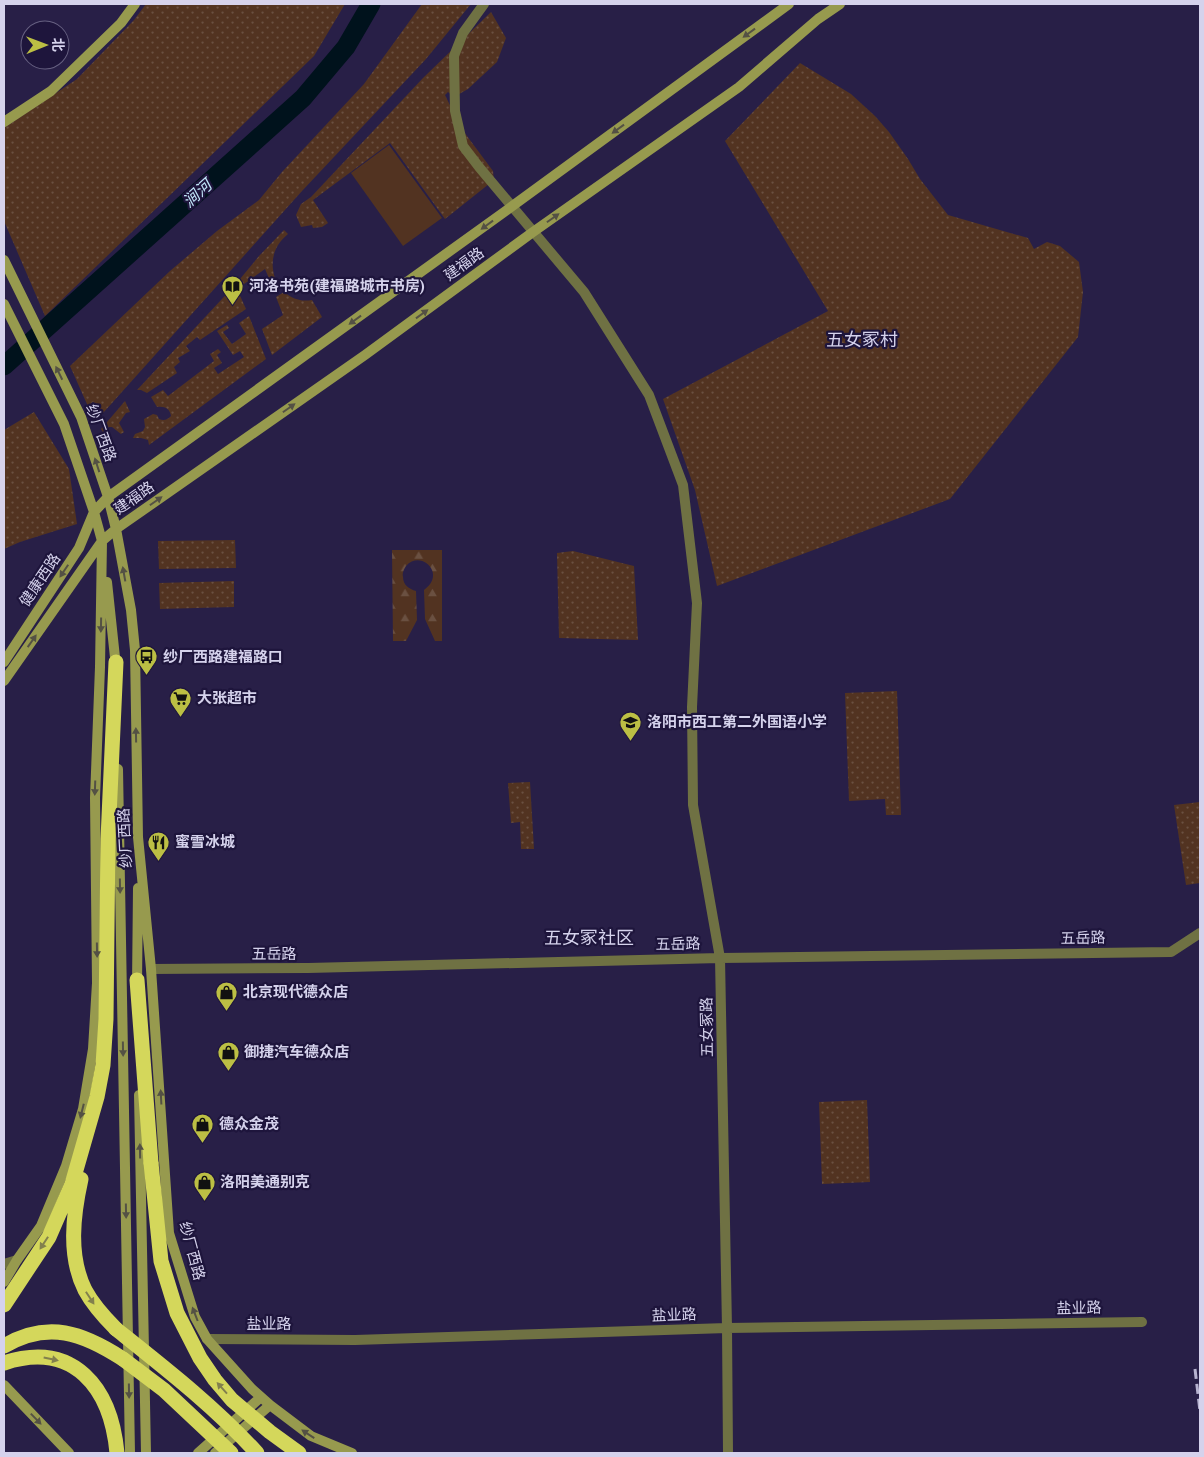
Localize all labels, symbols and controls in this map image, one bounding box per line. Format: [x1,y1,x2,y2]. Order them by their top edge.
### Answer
north arrow [20,20,70,70]
one-way arrow [743,27,756,38]
text: 北 [50,38,66,52]
one-way arrow [611,124,625,134]
water label: 涧河 [180,174,217,210]
one-way arrow [546,213,560,223]
one-way arrow [480,220,494,230]
street label: 建福路 [441,244,487,284]
library icon: 河洛书苑(建福路城市书房) [221,274,245,305]
place label: 河洛书苑(建福路城市书房) [249,277,425,295]
one-way arrow [415,309,428,319]
one-way arrow [349,314,362,325]
district label: 五女冢村 [826,330,898,350]
one-way arrow [55,366,63,380]
street label: 纱厂西路 [83,402,119,464]
one-way arrow [282,403,296,413]
one-way arrow [93,458,100,473]
street label: 建福路 [111,479,157,517]
one-way arrow [149,496,163,506]
street label: 健康西路 [17,551,63,609]
one-way arrow [59,564,69,578]
one-way arrow [120,566,128,581]
one-way arrow [96,617,104,633]
one-way arrow [27,634,37,648]
bus stop icon: 纱厂西路建福路口 [135,645,159,676]
place label: 纱厂西路建福路口 [163,649,283,665]
supermarket icon: 大张超市 [169,686,193,717]
place label: 大张超市 [197,690,257,706]
school or university icon: 洛阳市西工第二外国语小学 [619,710,643,741]
place label: 洛阳市西工第二外国语小学 [647,713,827,730]
one-way arrow [132,727,140,743]
one-way arrow [91,780,99,796]
street label: 纱厂西路 [115,808,135,868]
restaurant icon: 蜜雪冰城 [147,830,171,861]
place label: 蜜雪冰城 [175,833,235,850]
one-way arrow [116,878,124,894]
district label: 五女冢社区 [544,928,634,948]
street label: 五岳路 [1060,930,1106,946]
street label: 五岳路 [655,936,701,952]
one-way arrow [93,942,101,958]
street label: 五岳路 [251,946,297,962]
shop icon: 北京现代德众店 [215,980,239,1011]
place label: 北京现代德众店 [243,983,348,1000]
street label: 五女冢路 [698,997,716,1057]
shop icon: 御捷汽车德众店 [216,1040,240,1071]
one-way arrow [119,1041,127,1057]
place label: 御捷汽车德众店 [244,1043,349,1060]
one-way arrow [156,1089,164,1105]
one-way arrow [78,1104,86,1119]
shop icon: 德众金茂 [191,1112,215,1143]
place label: 德众金茂 [219,1115,279,1132]
one-way arrow [136,1143,144,1159]
shop icon: 洛阳美通别克 [192,1170,216,1201]
place label: 洛阳美通别克 [220,1174,310,1190]
one-way arrow [122,1203,130,1219]
street label: 纱厂西路 [177,1220,207,1282]
one-way arrow [40,1236,49,1250]
one-way arrow [86,1291,95,1305]
street label: 盐业路 [1056,1299,1102,1316]
street label: 盐业路 [651,1305,697,1324]
one-way arrow [191,1307,198,1322]
street label: 盐业路 [246,1315,292,1332]
one-way arrow [44,1355,60,1363]
one-way arrow [125,1383,133,1399]
one-way arrow [216,1383,228,1395]
one-way arrow [30,1413,42,1425]
one-way arrow [302,1429,315,1438]

